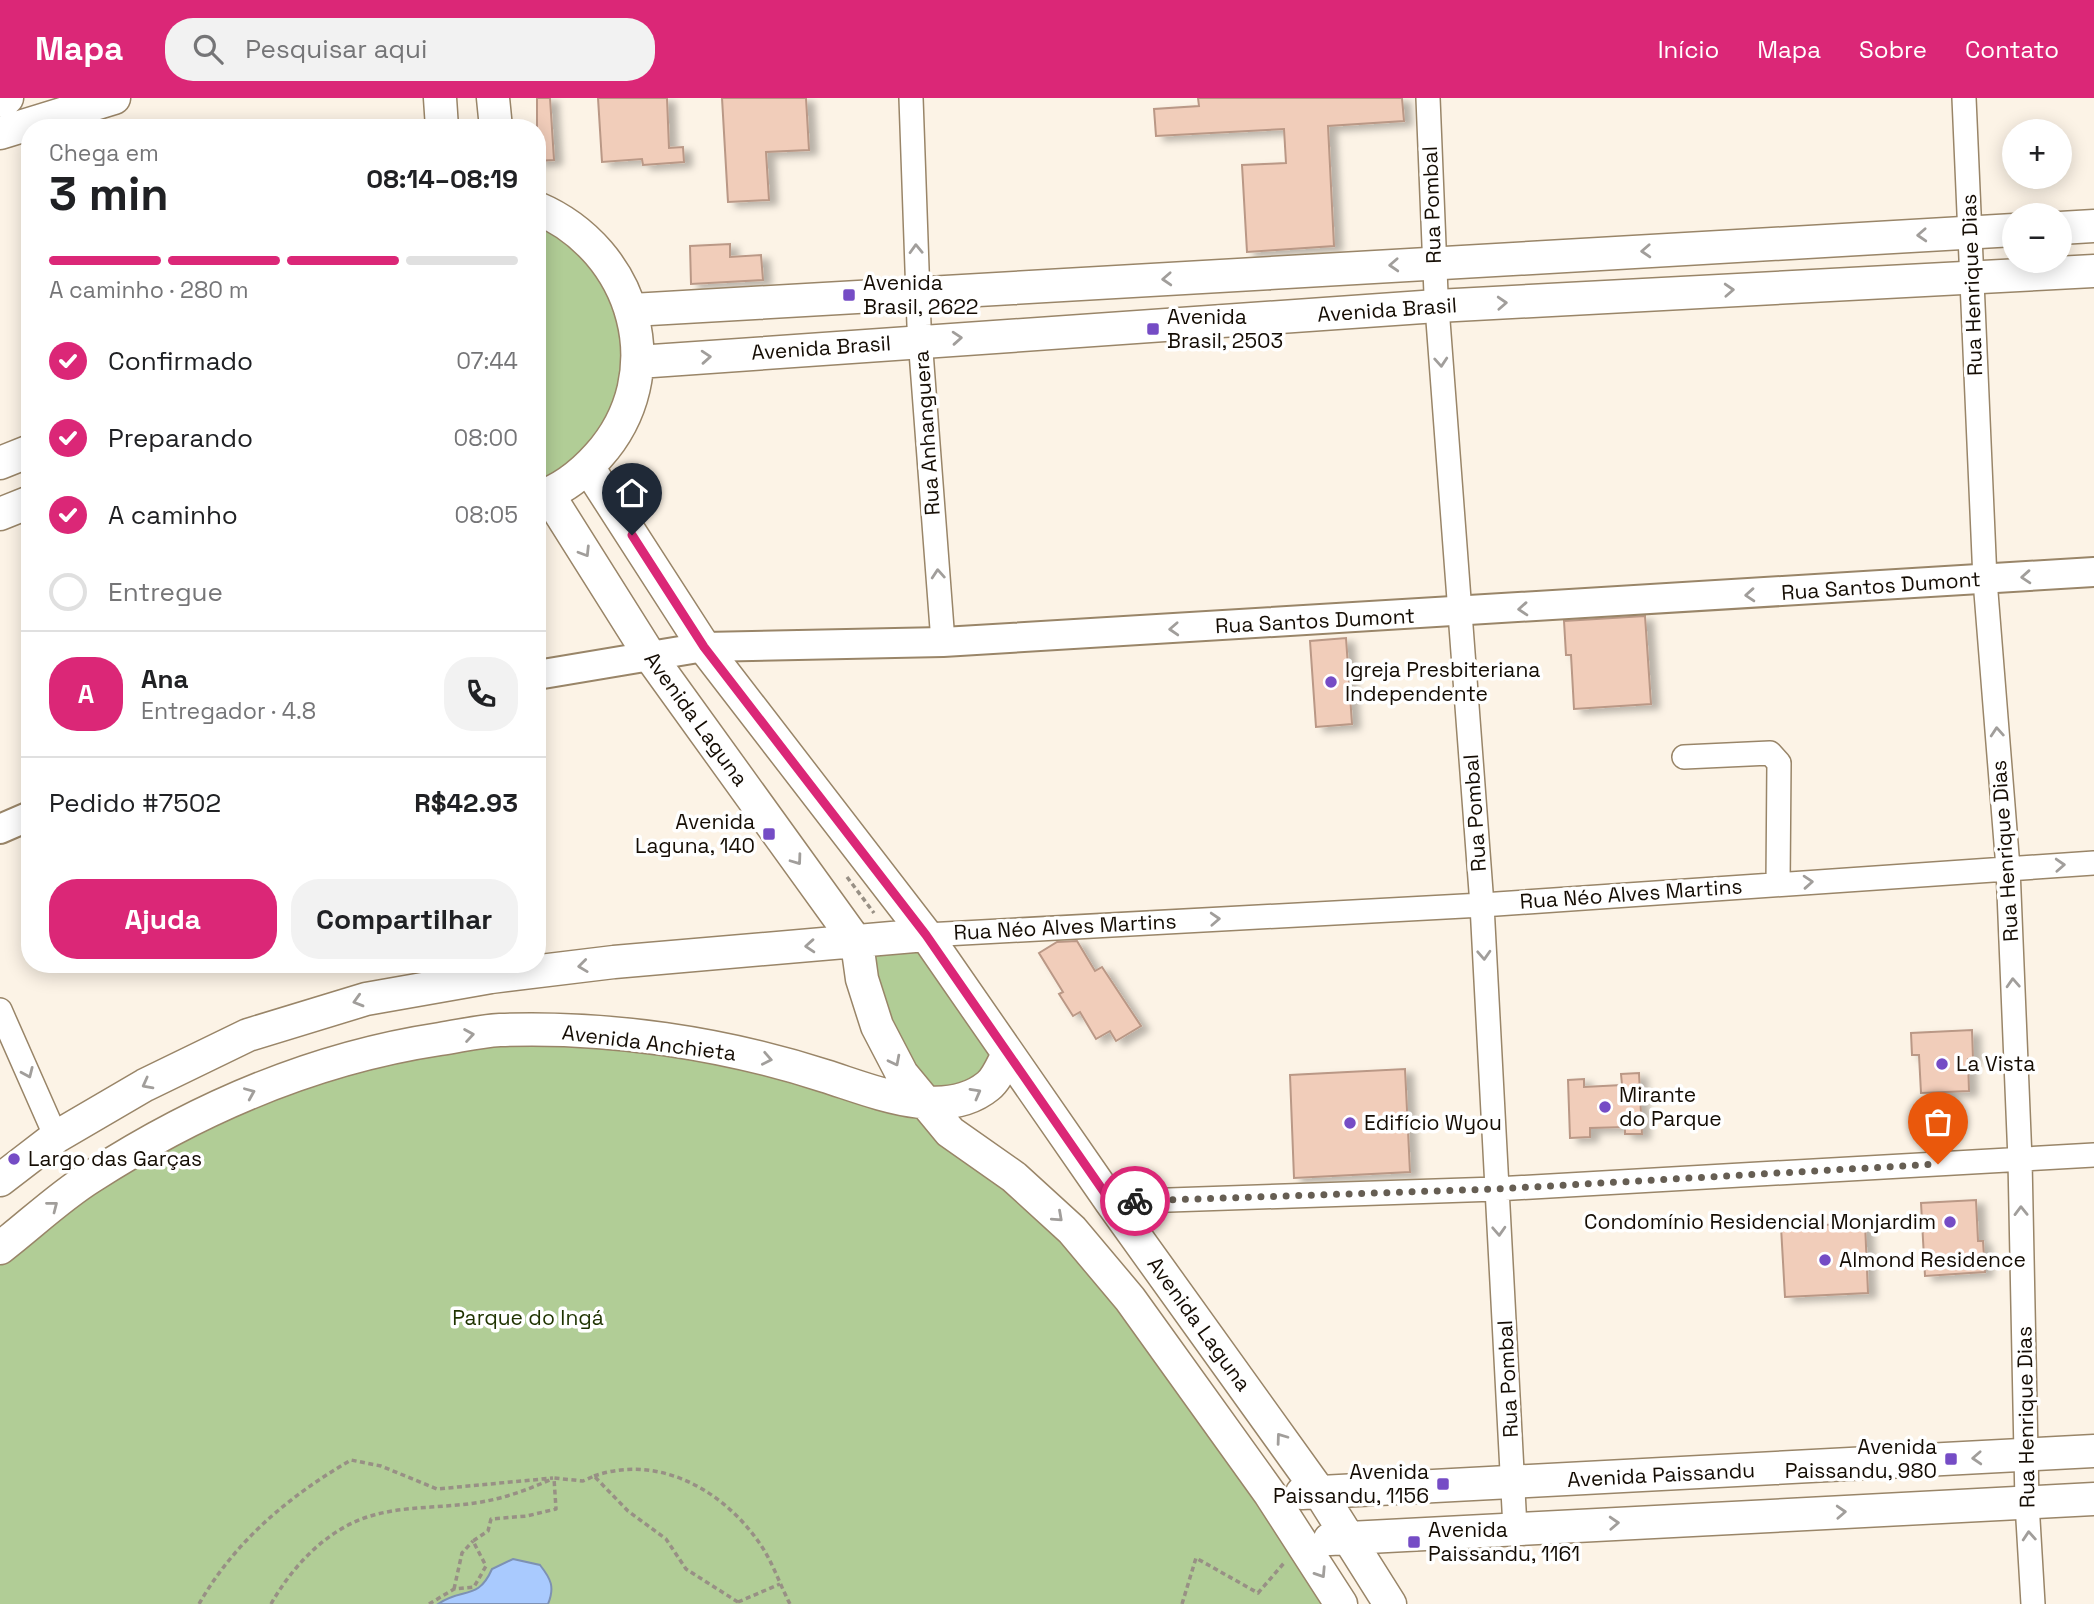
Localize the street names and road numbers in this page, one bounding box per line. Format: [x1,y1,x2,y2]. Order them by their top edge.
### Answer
street label: Rua Pombal [1416,146,1447,264]
street label: Rua Henrique Dias [1955,194,1988,376]
street label: Avenida Brasil [1316,291,1458,328]
street label: Avenida Brasil [750,329,892,366]
street label: Rua Anhanguera [907,349,946,517]
street label: Rua Santos Dumont [1780,565,1982,606]
street label: Rua Santos Dumont [1214,602,1415,639]
street label: Avenida Laguna [639,646,754,791]
street label: Rua Pombal [1457,753,1492,873]
street label: Rua Henrique Dias [1985,759,2024,943]
street label: Rua Néo Alves Martins [1519,872,1743,915]
street label: Rua Néo Alves Martins [953,907,1177,946]
street label: Avenida Anchieta [560,1018,738,1067]
street label: Avenida Laguna [1142,1251,1257,1396]
street label: Rua Pombal [1491,1320,1524,1438]
street label: Rua Henrique Dias [2010,1326,2041,1508]
street label: Avenida Paissandu [1566,1456,1756,1493]

